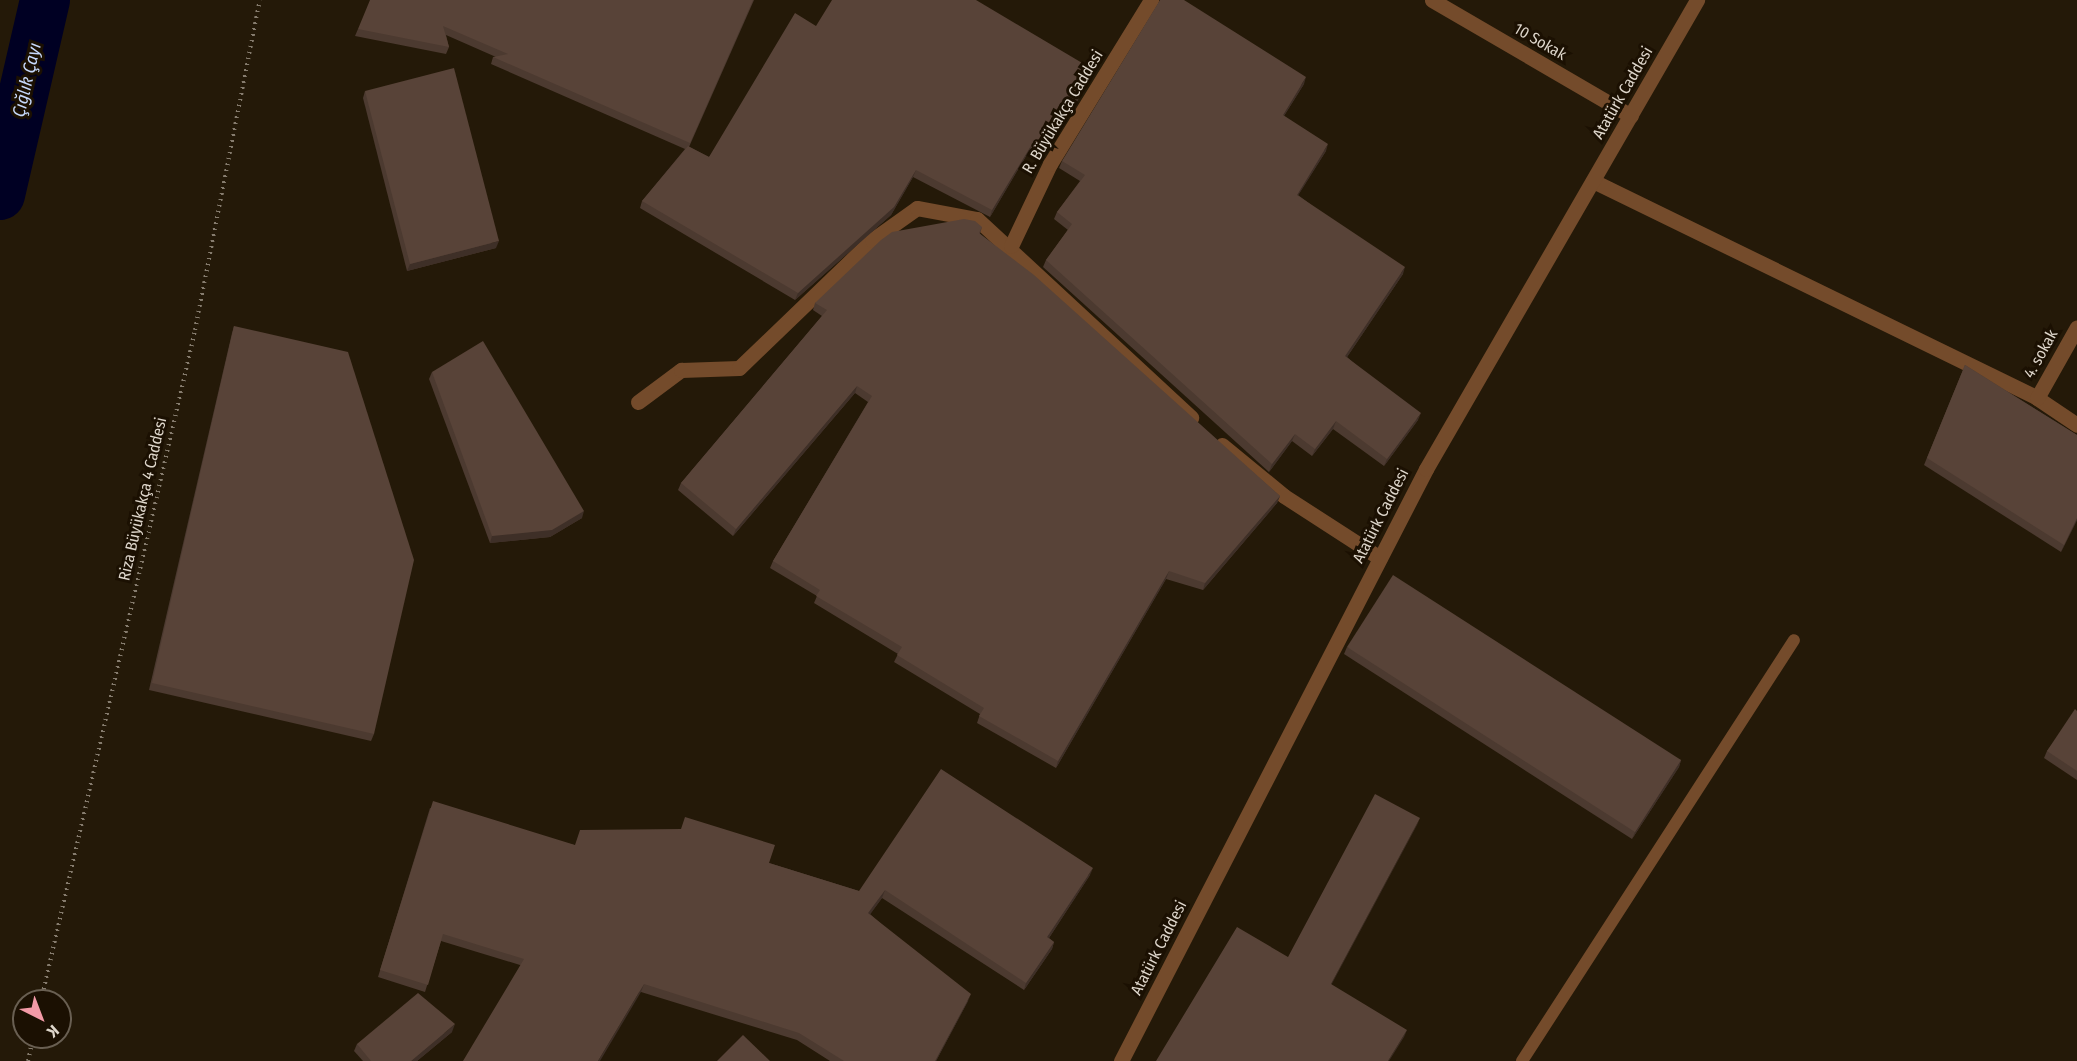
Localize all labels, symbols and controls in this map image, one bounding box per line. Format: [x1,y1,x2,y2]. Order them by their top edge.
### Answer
street label: 10 Sokak [1510,19,1570,65]
water label: Çığlık Çayı [8,41,46,119]
street label: Atatürk Caddesi [1589,43,1657,143]
street label: R. Büyükakça Caddesi [1018,47,1108,177]
street label: 4. sokak [2020,326,2062,382]
street label: Riza Büyükakça 4 Caddesi [115,415,171,583]
street label: Atatürk Caddesi [1349,466,1413,566]
street label: Atatürk Caddesi [1127,898,1191,998]
north arrow [12,989,72,1049]
text: K [43,1021,63,1041]

